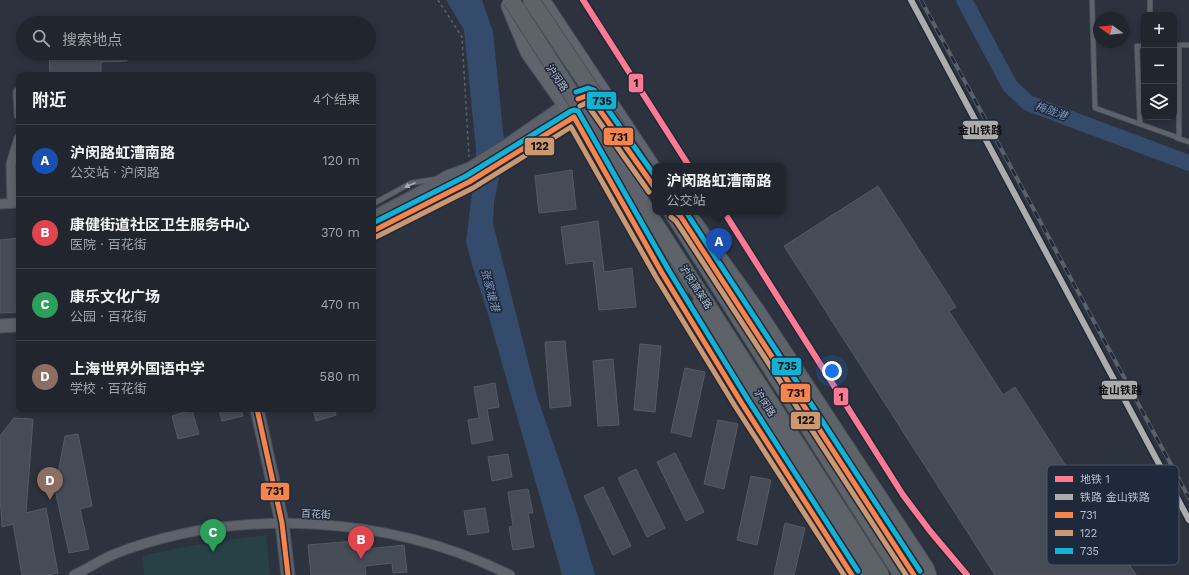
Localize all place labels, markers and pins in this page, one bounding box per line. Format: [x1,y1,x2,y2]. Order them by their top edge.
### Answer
pin: A [706,228,732,261]
pin: D [37,467,63,500]
pin: C [200,519,226,552]
pin: B [348,526,374,559]

